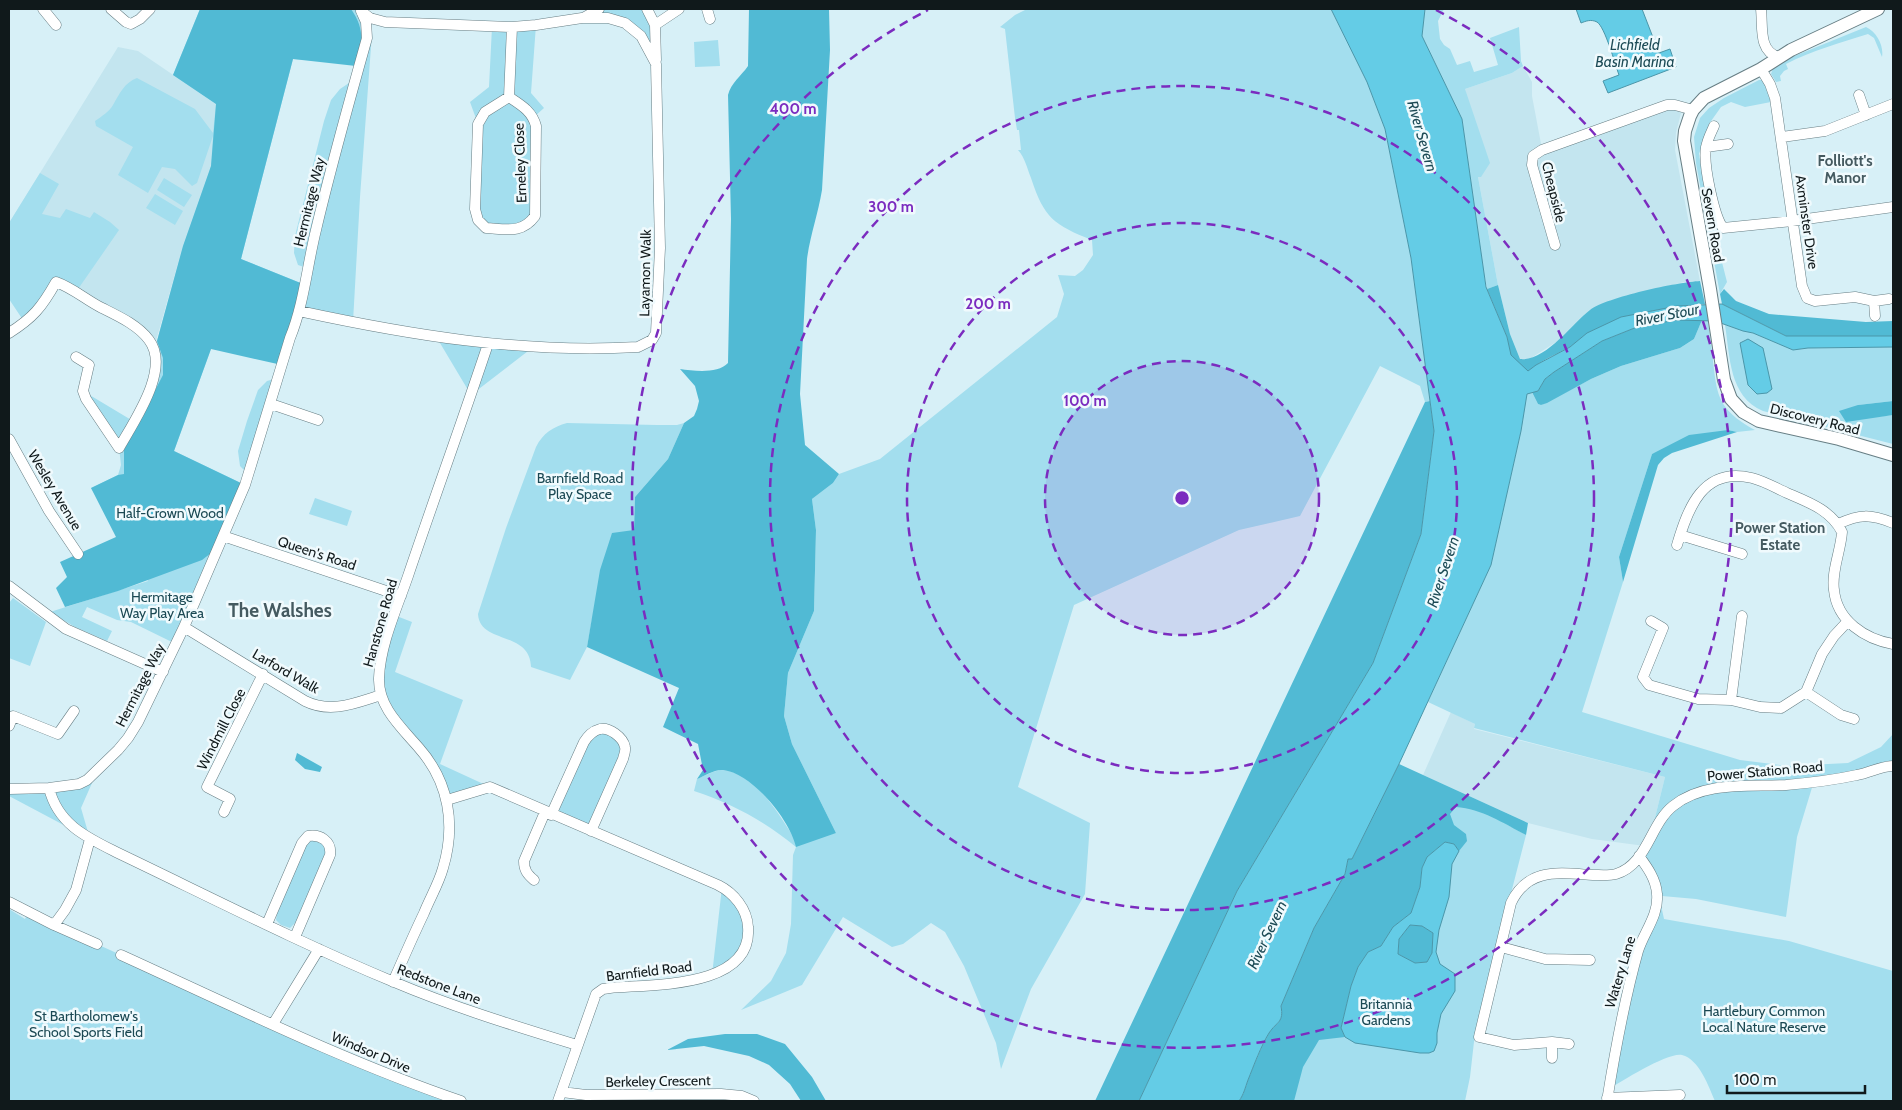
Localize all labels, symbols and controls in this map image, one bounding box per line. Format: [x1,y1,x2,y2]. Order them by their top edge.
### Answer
water label: Lichfield Basin Marina [1595,36,1675,71]
water label: River Severn [1403,98,1441,174]
text: 400 m [770,100,816,118]
street label: Erneley Close [510,123,530,203]
district label: Folliott's Manor [1817,152,1873,187]
street label: Hermitage Way [289,155,329,249]
street label: Cheapside [1538,160,1570,224]
street label: Axminster Drive [1791,174,1823,270]
street label: Severn Road [1698,187,1728,263]
text: 300 m [868,198,914,216]
street label: Layamon Walk [635,229,655,317]
text: 200 m [965,295,1011,313]
water label: River Stour [1633,300,1702,330]
text: 100 m [1063,392,1107,410]
street label: Discovery Road [1768,399,1862,439]
street label: Wesley Avenue [24,447,86,533]
park label: Barnfield Road Play Space [537,469,623,503]
centre of rings [1173,489,1191,507]
park label: Half-Crown Wood [116,504,224,522]
district label: Power Station Estate [1735,519,1825,554]
street label: Queen's Road [275,532,359,574]
water label: River Severn [1423,534,1463,610]
street label: Hanstone Road [359,577,401,669]
park label: Hermitage Way Play Area [120,588,204,622]
district label: The Walshes [228,599,332,622]
street label: Hermitage Way [111,640,169,730]
street label: Larford Walk [249,645,323,698]
street label: Windmill Close [193,685,249,773]
street label: Power Station Road [1706,757,1824,785]
water label: River Severn [1243,898,1291,972]
street label: Watery Lane [1601,934,1639,1010]
street label: Barnfield Road [605,957,693,985]
street label: Redstone Lane [395,960,483,1008]
park label: Britannia Gardens [1360,995,1412,1029]
park label: Hartlebury Common Local Nature Reserve [1702,1002,1826,1036]
park label: St Bartholomew's School Sports Field [29,1007,143,1041]
street label: Windsor Drive [329,1027,413,1077]
scale bar [1727,1062,1864,1094]
street label: Berkeley Crescent [605,1071,711,1091]
text: 100 m [1734,1071,1776,1089]

